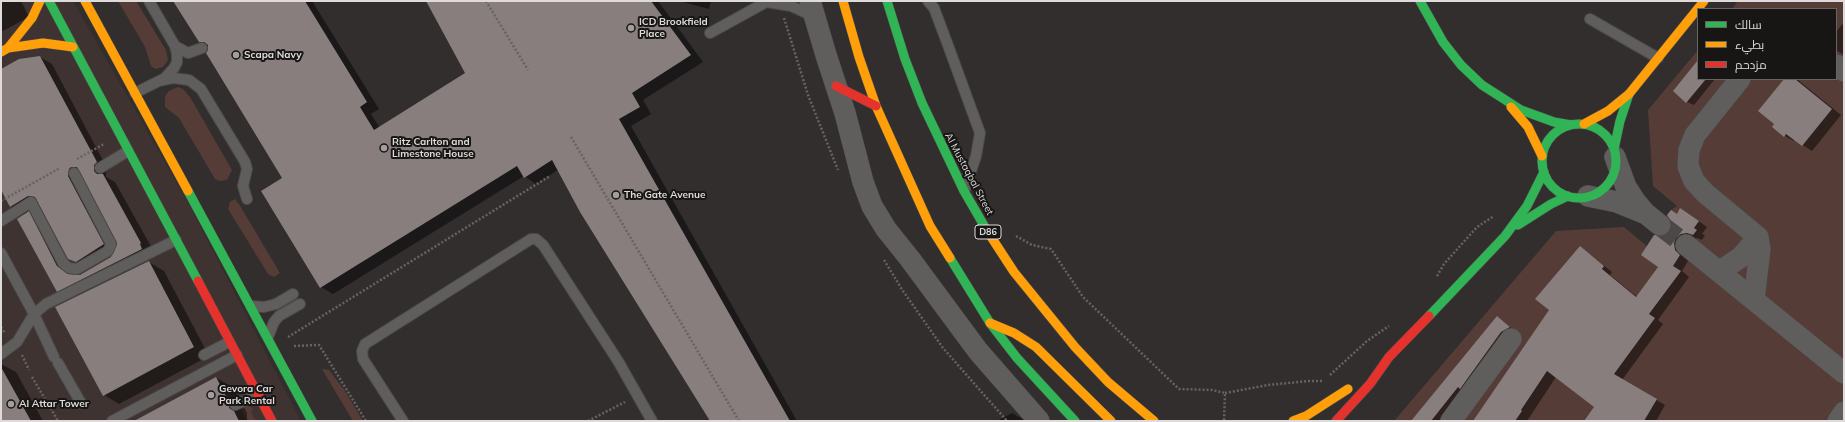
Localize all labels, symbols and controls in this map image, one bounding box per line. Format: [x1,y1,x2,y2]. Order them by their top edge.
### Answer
legend [1697,8,1837,80]
place label: ICD Brookfield Place [639,16,708,40]
text: سالك [1735,17,1762,32]
marker: ICD Brookfield Place [626,23,636,33]
text: بطيء [1735,37,1764,52]
place label: Scapa Navy [244,49,302,61]
marker: Scapa Navy [231,50,241,60]
text: مزدحم [1735,57,1767,72]
street label: Al Mustaqbal Street [942,131,996,217]
place label: Ritz Carlton and Limestone House [392,136,474,160]
marker: Ritz Carlton and Limestone House [379,143,389,153]
place label: The Gate Avenue [624,189,706,201]
marker: The Gate Avenue [611,190,621,200]
road number: D86 [975,225,1001,239]
place label: Gevora Car Park Rental [219,383,275,406]
marker: Gevora Car Park Rental [206,390,216,400]
place label: Al Attar Tower [19,398,89,410]
marker: Al Attar Tower [6,399,16,409]

